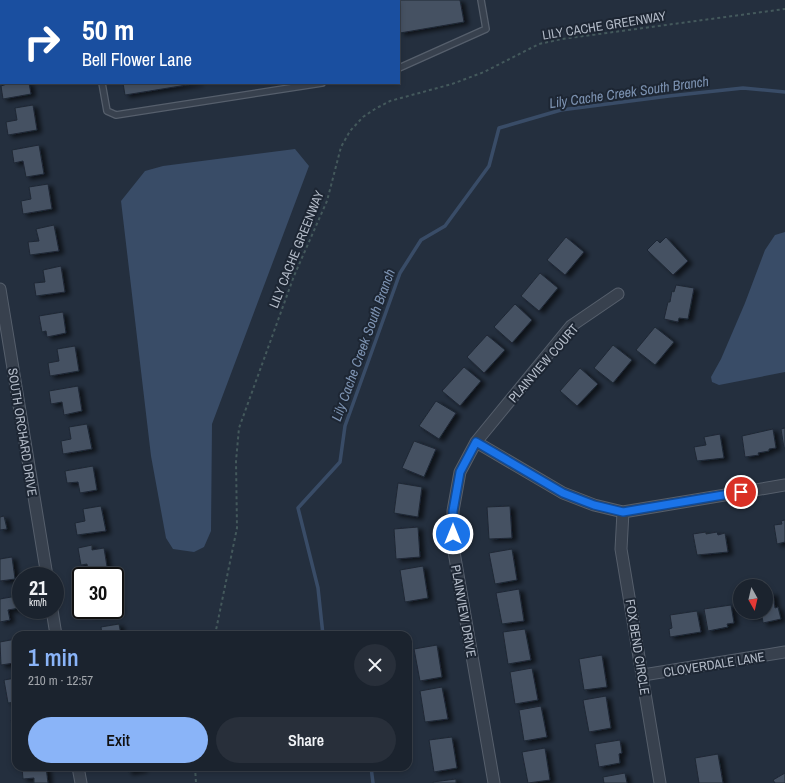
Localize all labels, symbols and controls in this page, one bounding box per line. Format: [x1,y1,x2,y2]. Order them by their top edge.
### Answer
street label: LILY CACHE GREENWAY [541,7,667,44]
text: 50 m [82,11,134,49]
icon: right [16,16,68,68]
text: Bell Flower Lane [82,47,192,72]
water label: Lily Cache Creek South Branch [548,72,710,112]
street label: LILY CACHE GREENWAY [265,188,328,310]
water label: Lily Cache Creek South Branch [327,266,399,424]
street label: PLAINVIEW COURT [505,320,582,406]
street label: SOUTH ORCHARD DRIVE [4,367,41,497]
pin [724,475,758,509]
icon: arrive [730,481,752,503]
position arrow [432,513,474,555]
street label: PLAINVIEW DRIVE [447,564,480,659]
speed limit sign: 30 [72,567,124,619]
text: 21 [29,574,47,601]
north arrow [733,579,773,619]
map controls [733,579,773,619]
text: km/h [29,596,47,609]
street label: FOX BEND CIRCLE [622,598,653,696]
text: 1 min [28,641,79,673]
button: close [354,644,396,686]
street label: CLOVERDALE LANE [662,648,766,681]
text: 210 m · 12:57 [28,672,93,689]
button: Exit [28,717,208,763]
button: Share [216,717,396,763]

